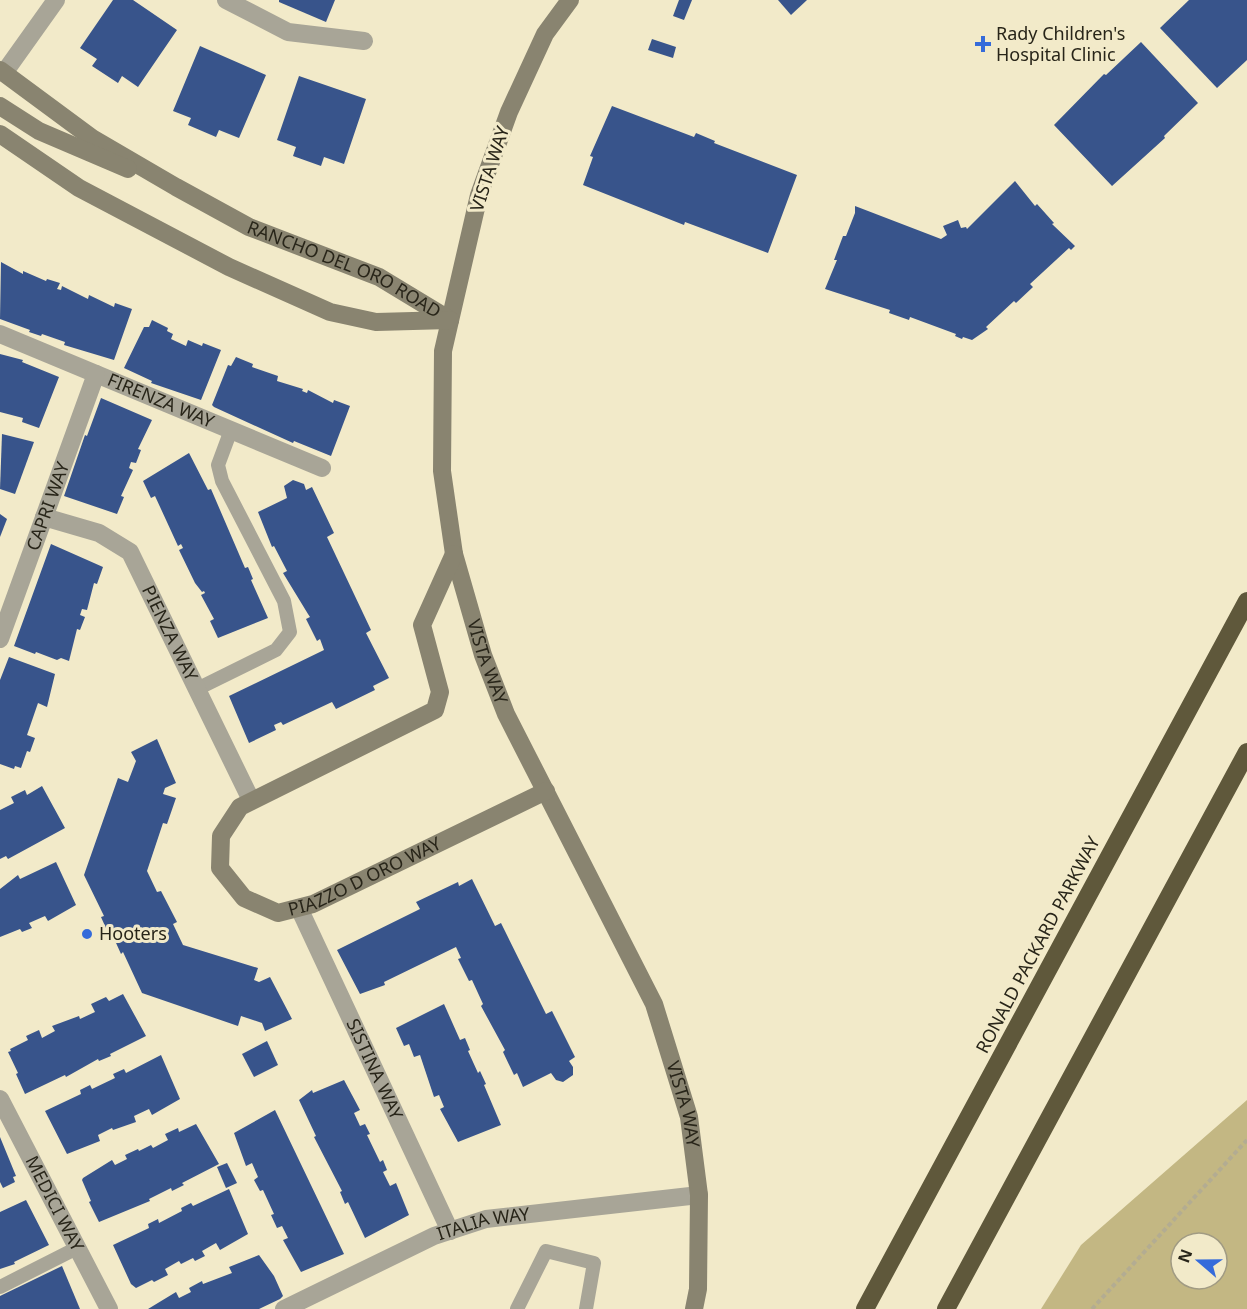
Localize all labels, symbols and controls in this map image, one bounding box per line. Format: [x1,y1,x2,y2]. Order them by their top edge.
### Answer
place label: Rady Children's Hospital Clinic [996,21,1125,66]
marker: Rady Children's Hospital Clinic [974,35,992,53]
street label: VISTA WAY [464,122,514,214]
street label: RANCHO DEL ORO ROAD [244,214,446,323]
street label: FIRENZA WAY [104,367,219,433]
street label: CAPRI WAY [20,458,74,554]
street label: PIENZA WAY [137,581,204,685]
street label: VISTA WAY [462,616,514,708]
street label: PIAZZO D ORO WAY [285,830,445,921]
street label: RONALD PACKARD PARKWAY [970,831,1105,1057]
place label: Hooters [99,921,167,945]
marker: Hooters [80,927,94,941]
street label: SISTINA WAY [341,1015,409,1124]
street label: VISTA WAY [661,1058,706,1150]
street label: MEDICI WAY [21,1151,90,1256]
street label: ITALIA WAY [434,1201,532,1245]
north arrow [1169,1231,1229,1291]
text: N [1172,1246,1197,1266]

